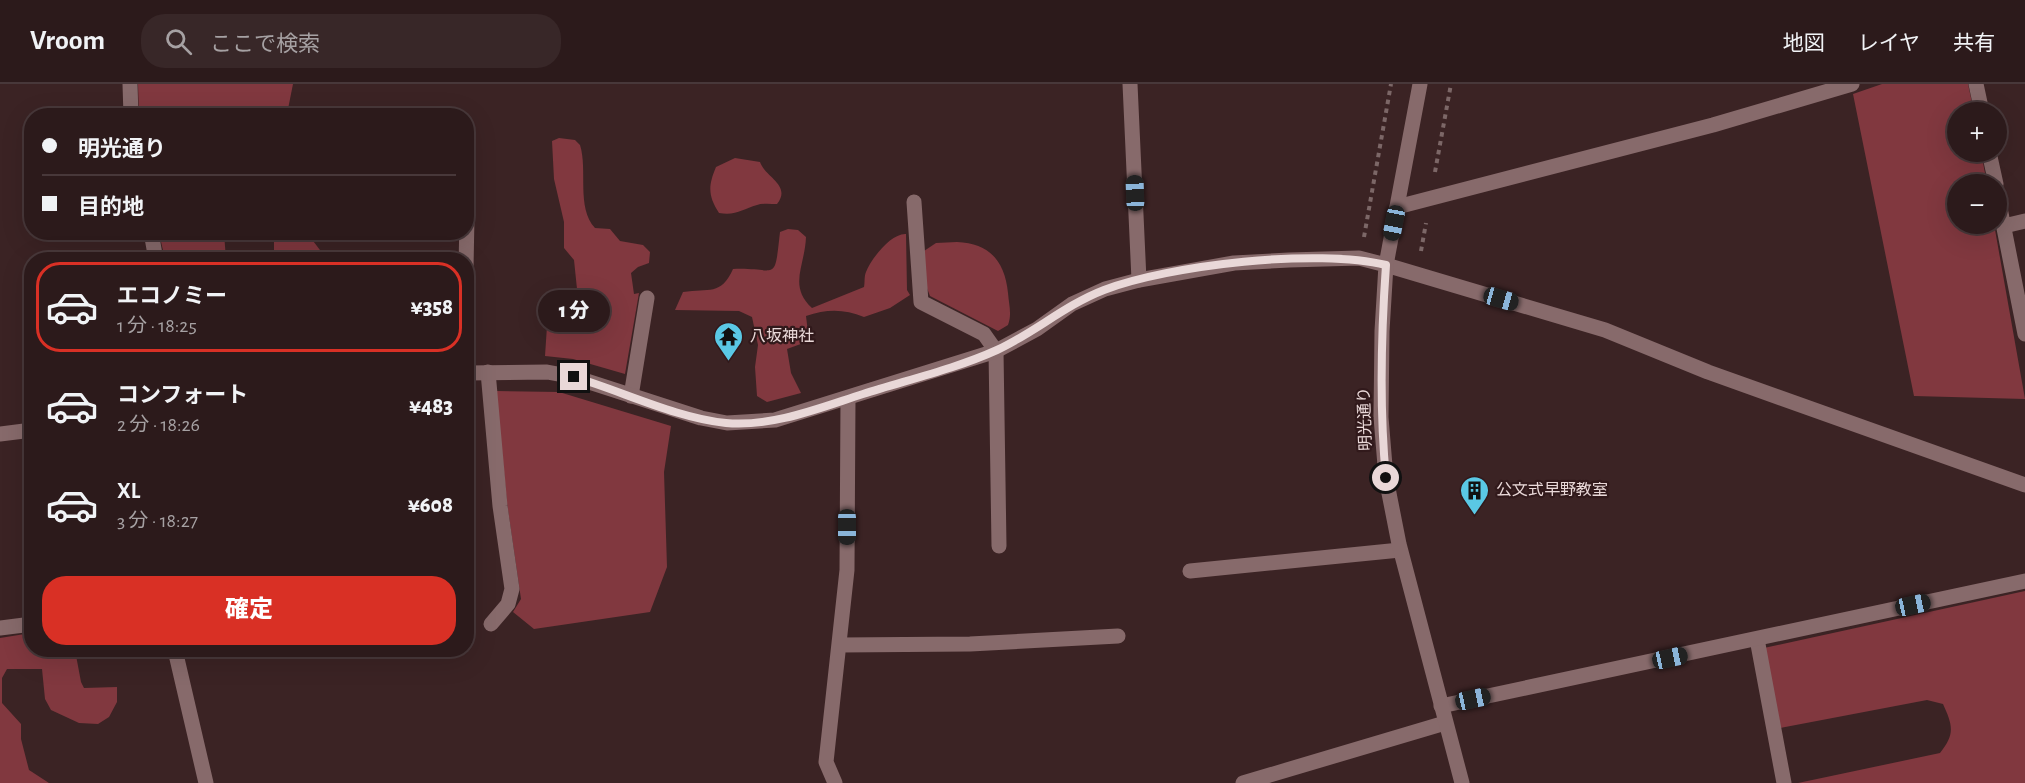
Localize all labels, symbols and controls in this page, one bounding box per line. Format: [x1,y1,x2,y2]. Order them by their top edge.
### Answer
search box [141,14,561,68]
icon: search [162,25,195,58]
text: Vroom [30,27,105,55]
text: ここで検索 [210,33,320,55]
text: 地図 [1783,33,1825,54]
text: レイヤ [1858,33,1920,54]
text: 共有 [1953,33,1995,54]
map controls [1947,102,2007,234]
button: + [1947,102,2007,162]
text: 明光通り [78,138,166,160]
button: − [1947,174,2007,234]
car [1125,175,1145,211]
text: 目的地 [78,196,144,218]
car [1382,204,1406,242]
icon: car [45,280,99,334]
text: エコノミー [117,285,227,307]
car [1481,285,1521,313]
callout: 1 分 [538,290,610,332]
text: ¥358 [411,296,453,318]
text: 1 分 [559,301,589,321]
text: 1 分 · 18:25 [117,316,197,336]
temple icon: 八坂神社 [713,320,745,362]
place label: 八坂神社 [750,328,814,344]
route end [560,363,587,390]
icon: car [45,379,99,433]
text: コンフォート [117,384,248,406]
street label: 明光通り [1355,387,1374,451]
text: ¥483 [409,395,453,417]
text: 2 分 · 18:26 [117,415,200,435]
route start [1372,464,1399,491]
building icon: 公文式早野教室 [1459,474,1491,516]
icon: car [45,478,99,532]
text: XL [117,480,140,502]
place label: 公文式早野教室 [1496,481,1608,498]
text: ¥608 [408,494,453,516]
car [838,509,856,545]
text: 3 分 · 18:27 [117,511,198,531]
button: 確定 [42,576,456,645]
car [1894,592,1932,618]
car [1651,645,1689,671]
car [1454,686,1492,712]

